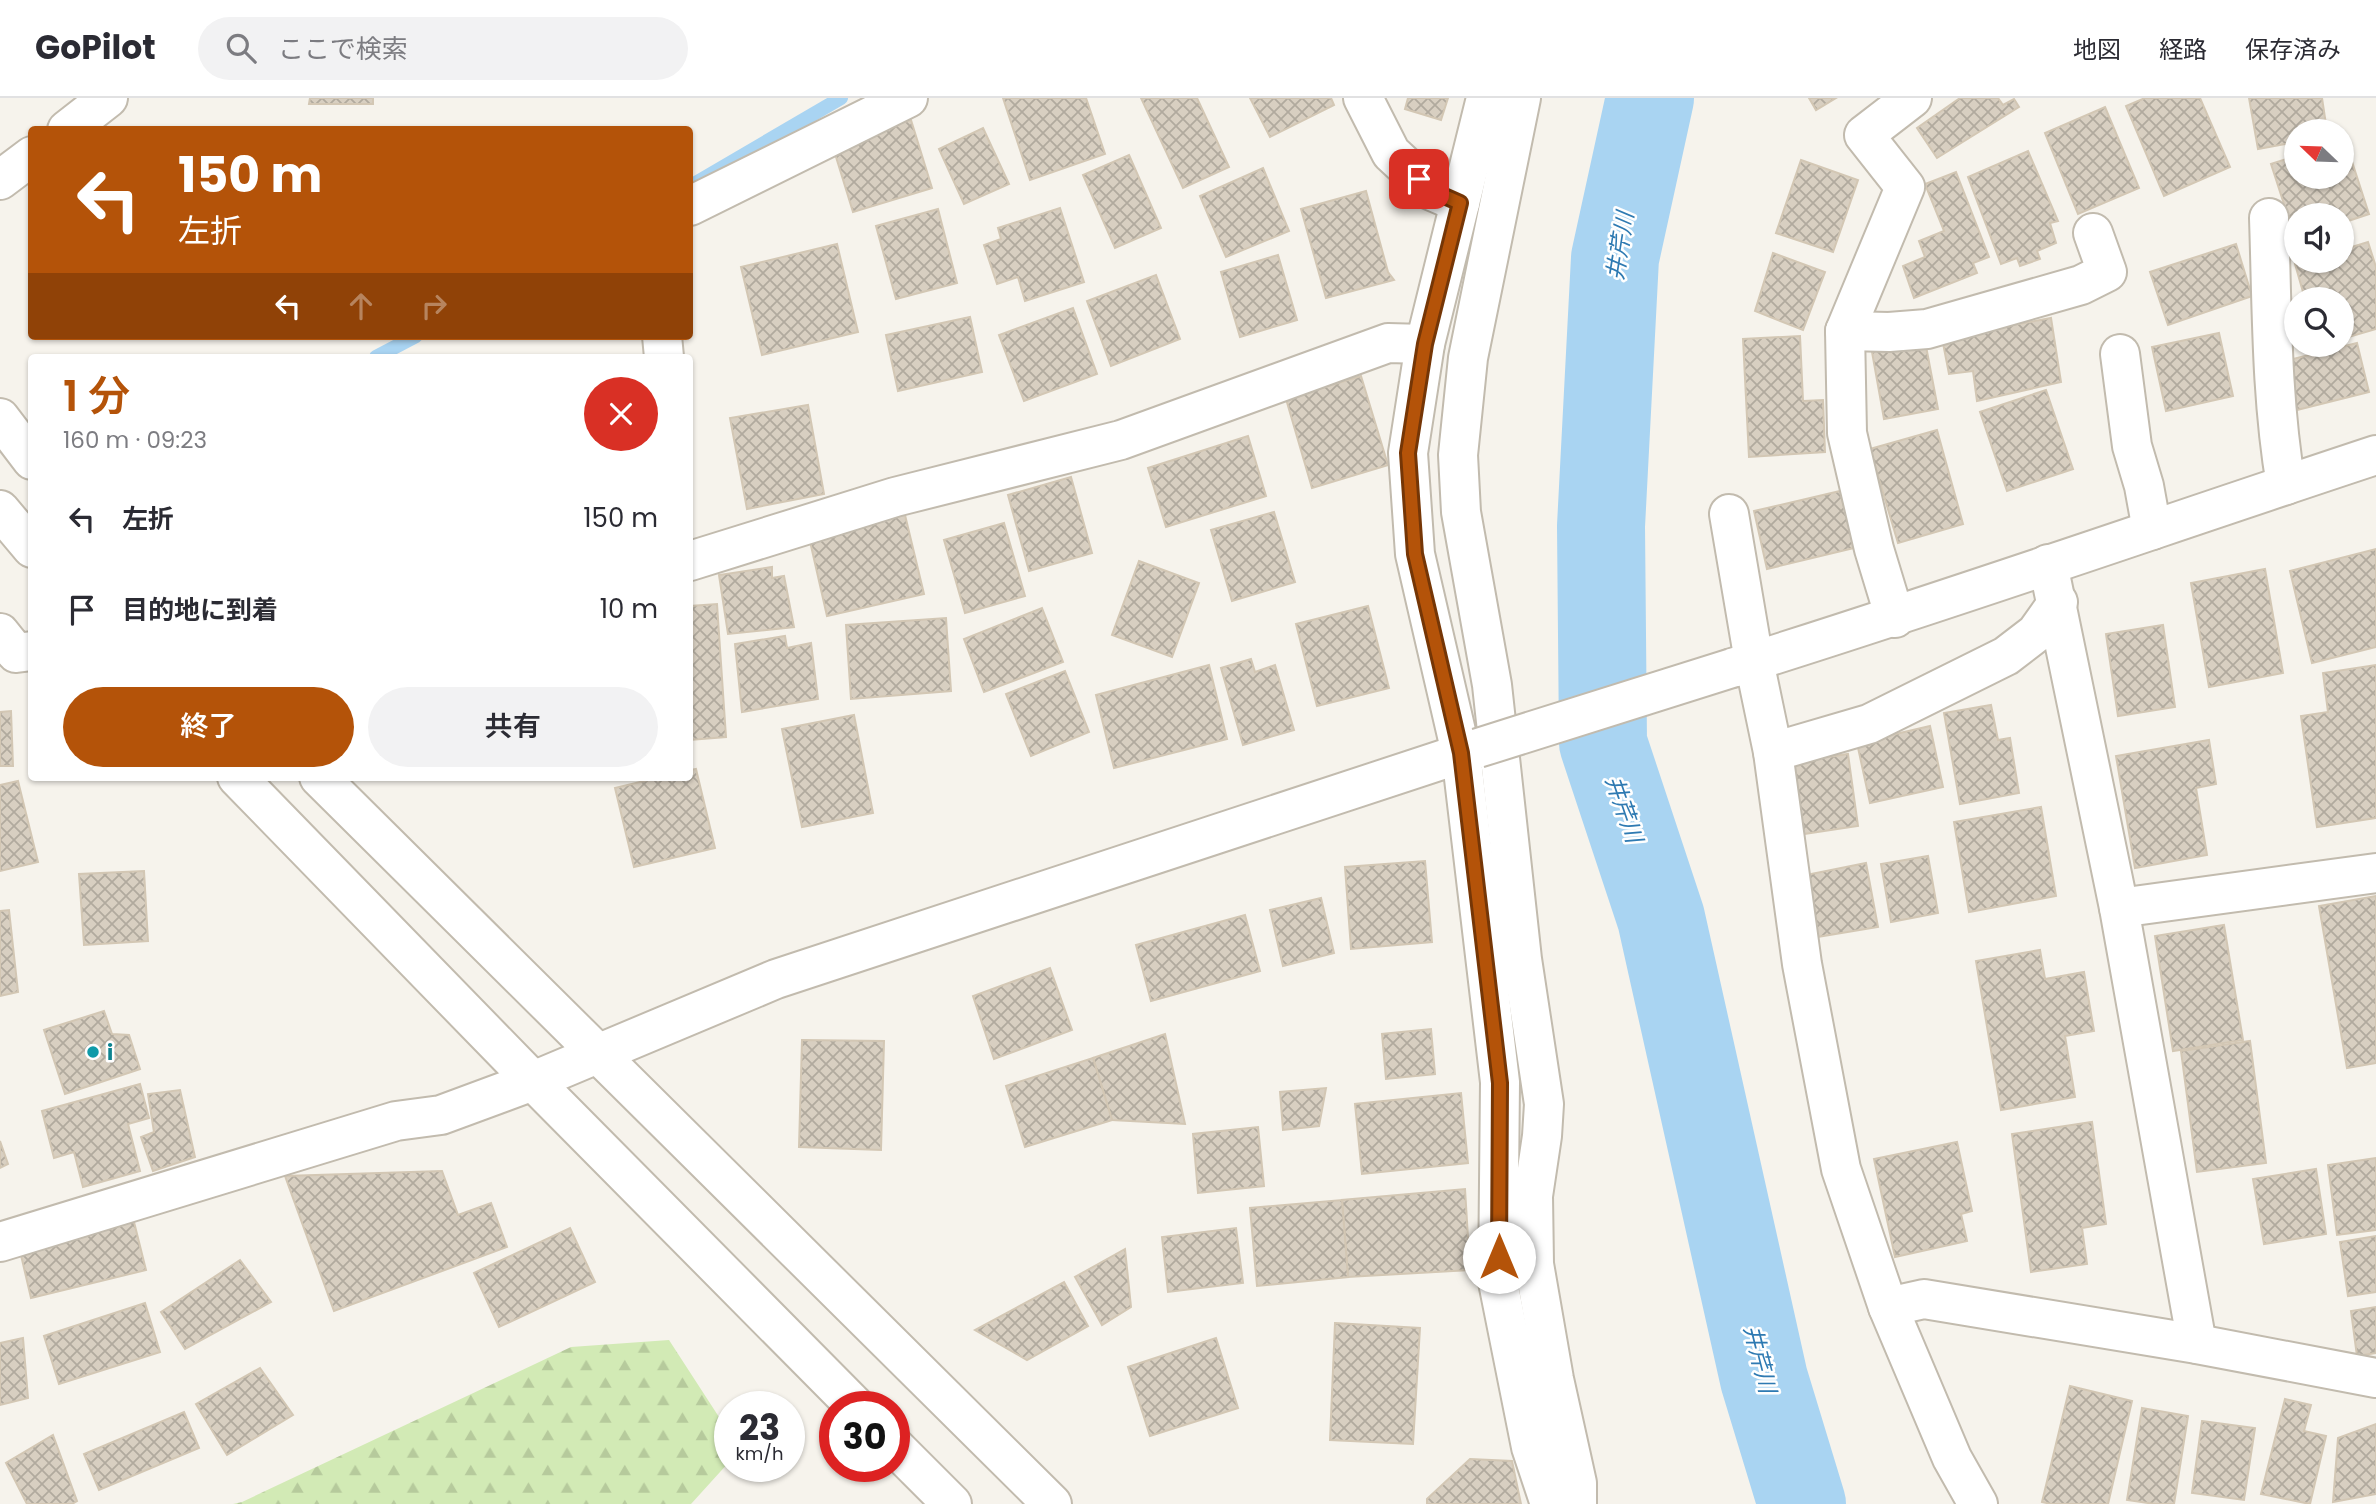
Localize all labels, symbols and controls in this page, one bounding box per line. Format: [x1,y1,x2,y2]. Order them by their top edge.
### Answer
search box [198,17,688,80]
text: GoPilot [35,24,156,71]
icon: search [222,29,260,67]
text: ここで検索 [278,31,408,67]
text: 地図 [2073,33,2121,66]
text: 経路 [2159,33,2207,66]
text: 保存済み [2245,33,2341,66]
north arrow [2284,119,2354,189]
map controls [2284,119,2354,357]
text: 150 m [178,141,323,209]
pin [1389,149,1449,209]
icon: left [63,154,154,245]
icon: arrive [1400,160,1438,198]
button: sound [2284,203,2354,273]
water label: 井芹川 [1599,206,1642,283]
text: 左折 [178,208,242,253]
icon: left [269,287,307,325]
icon: ahead [342,287,380,325]
icon: right [415,287,453,325]
button: search [2284,287,2354,357]
text: 1 分 [63,367,130,426]
button: close [584,377,658,451]
text: 160 m · 09:23 [63,424,207,456]
icon: left [63,500,101,538]
text: 150 m [583,500,658,536]
text: 左折 [122,501,174,537]
icon: arrive [63,591,101,629]
text: 10 m [600,591,658,627]
text: 目的地に到着 [122,592,278,628]
button: 終了 [63,687,354,767]
button: 共有 [368,687,658,767]
water label: 井芹川 [1598,771,1651,850]
place label: i [107,1038,113,1067]
marker: i [85,1044,101,1060]
position arrow [1462,1220,1536,1294]
water label: 井芹川 [1736,1322,1785,1399]
speed limit sign: 30 [819,1391,910,1482]
text: 23 [739,1403,780,1452]
text: km/h [736,1441,783,1466]

